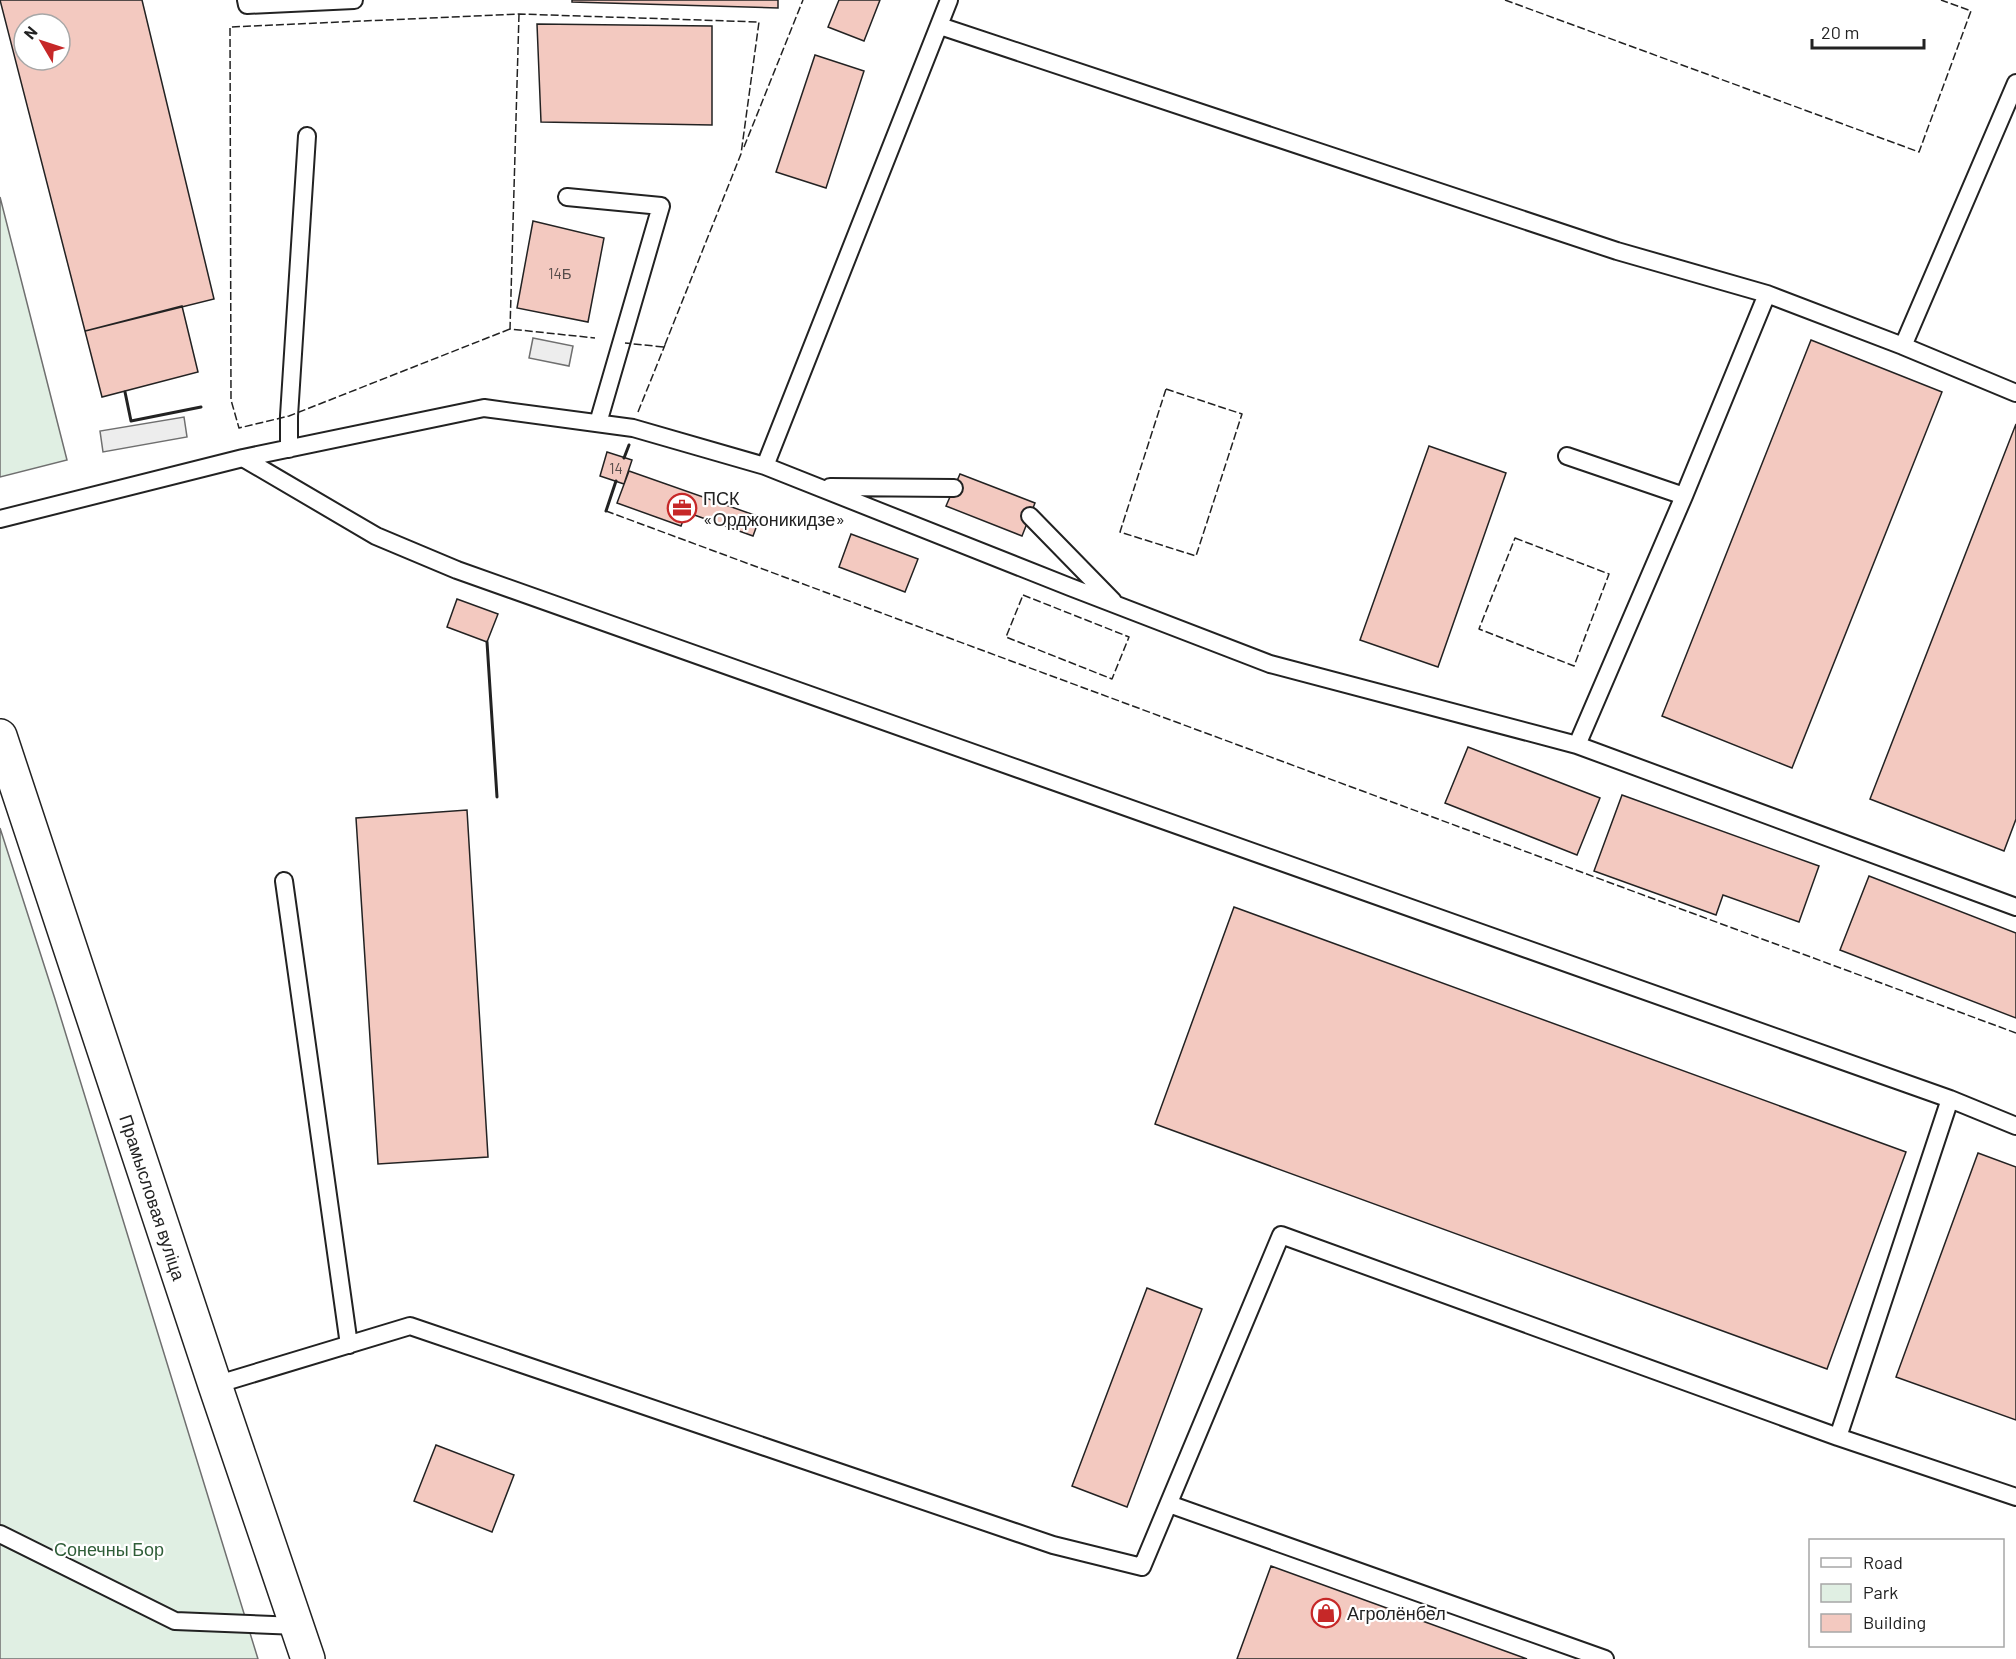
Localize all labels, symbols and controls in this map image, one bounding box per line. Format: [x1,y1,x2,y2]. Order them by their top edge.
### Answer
north arrow [12,12,72,72]
scale bar [1812,12,1924,50]
text: 20 m [1821,21,1859,43]
text: N [19,22,41,42]
house number: 14Б [548,264,572,282]
house number: 14 [609,459,623,477]
place label: ПСК «Орджоникидзе» [703,487,845,530]
office icon: ПСК «Орджоникидзе» [666,492,698,524]
street label: Прамысловая вуліца [115,1112,191,1284]
park label: Сонечны Бор [54,1538,164,1560]
legend [1809,1539,2004,1647]
text: Road [1863,1551,1903,1573]
text: Park [1863,1581,1898,1603]
shop icon: Агролёнбел [1310,1597,1342,1629]
place label: Агролёнбел [1347,1602,1446,1624]
text: Building [1863,1611,1926,1633]

